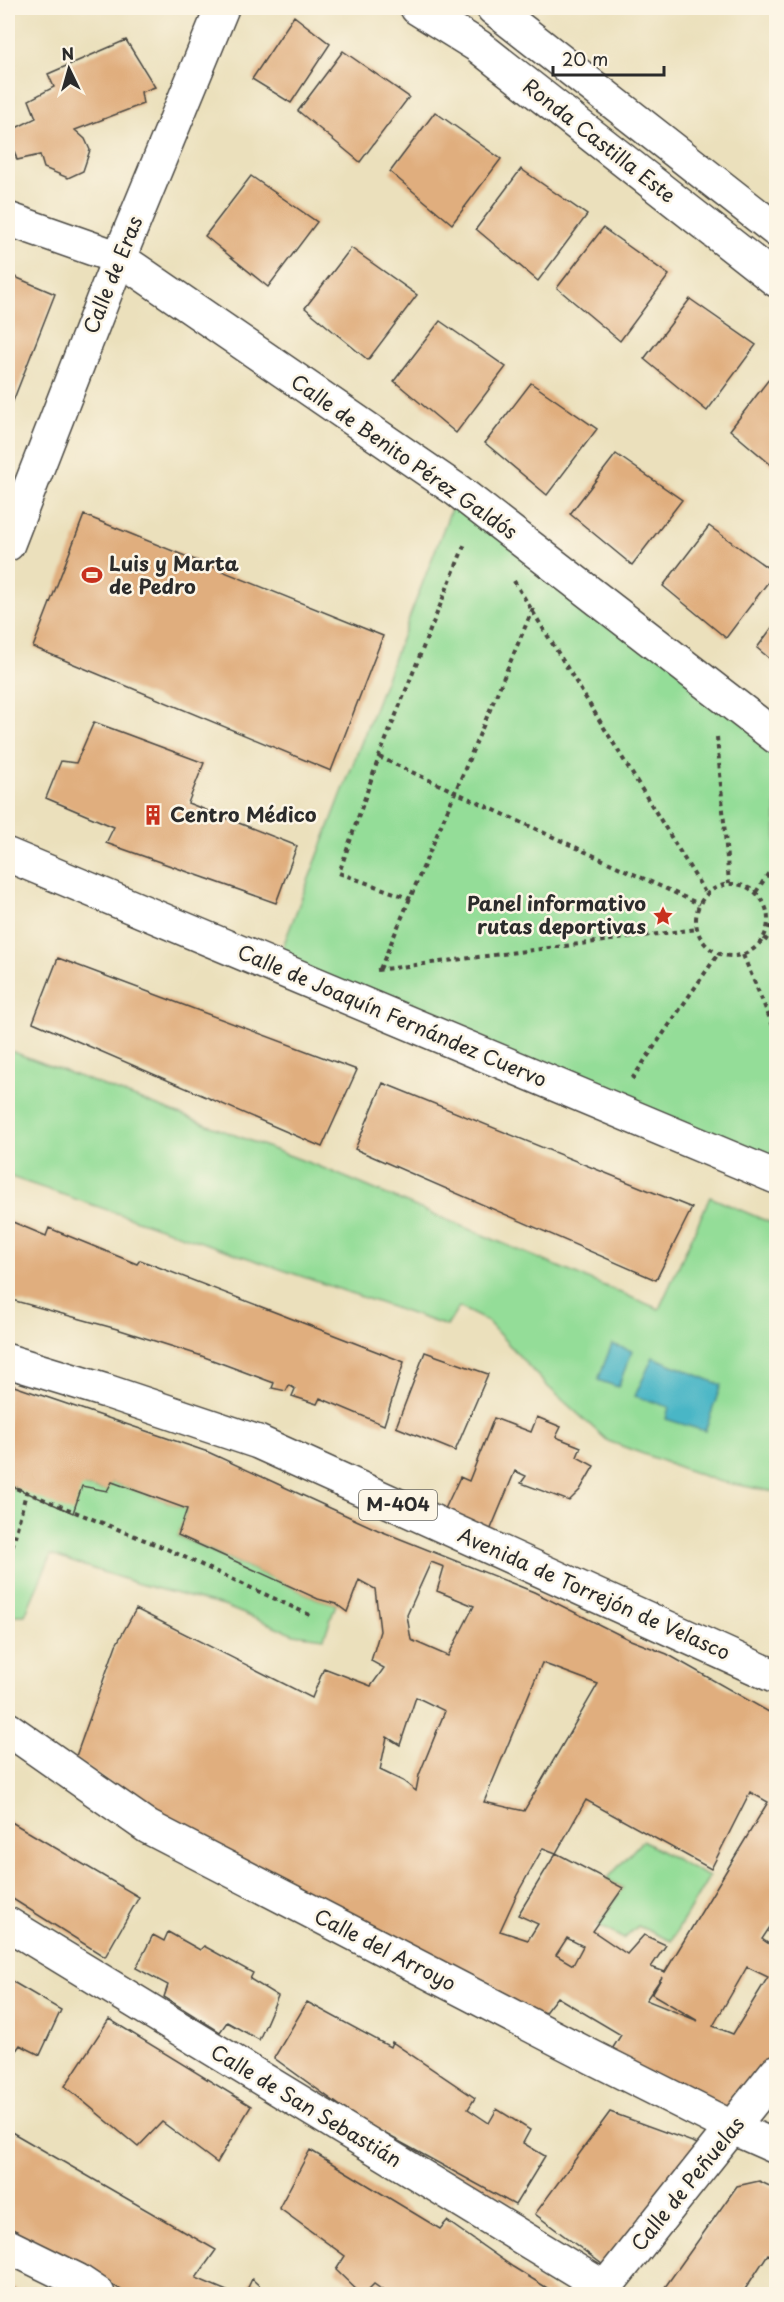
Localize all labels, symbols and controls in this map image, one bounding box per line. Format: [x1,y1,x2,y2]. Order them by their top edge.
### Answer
north arrow [39,39,99,99]
scale bar [553,39,664,77]
text: N [60,41,75,66]
text: 20 m [562,45,608,72]
street label: Ronda Castilla Este [517,71,682,209]
street label: Calle de Eras [75,211,149,338]
street label: Calle de Benito Pérez Galdós [285,366,524,546]
place label: Luis y Marta de Pedro [109,548,240,601]
sports icon: Luis y Marta de Pedro [80,563,104,587]
place label: Centro Médico [170,799,317,829]
building icon: Centro Médico [141,803,165,827]
place label: Panel informativo rutas deportivas [467,888,646,941]
place icon: Panel informativo rutas deportivas [651,904,675,928]
street label: Calle de Joaquín Fernández Cuervo [233,936,552,1094]
road number: M-404 [359,1490,437,1520]
street label: Avenida de Torrejón de Velasco [453,1519,735,1667]
street label: Calle del Arroyo [309,1900,462,1998]
street label: Calle de San Sebastián [205,2036,408,2174]
street label: Calle de Peñuelas [623,2110,751,2257]

